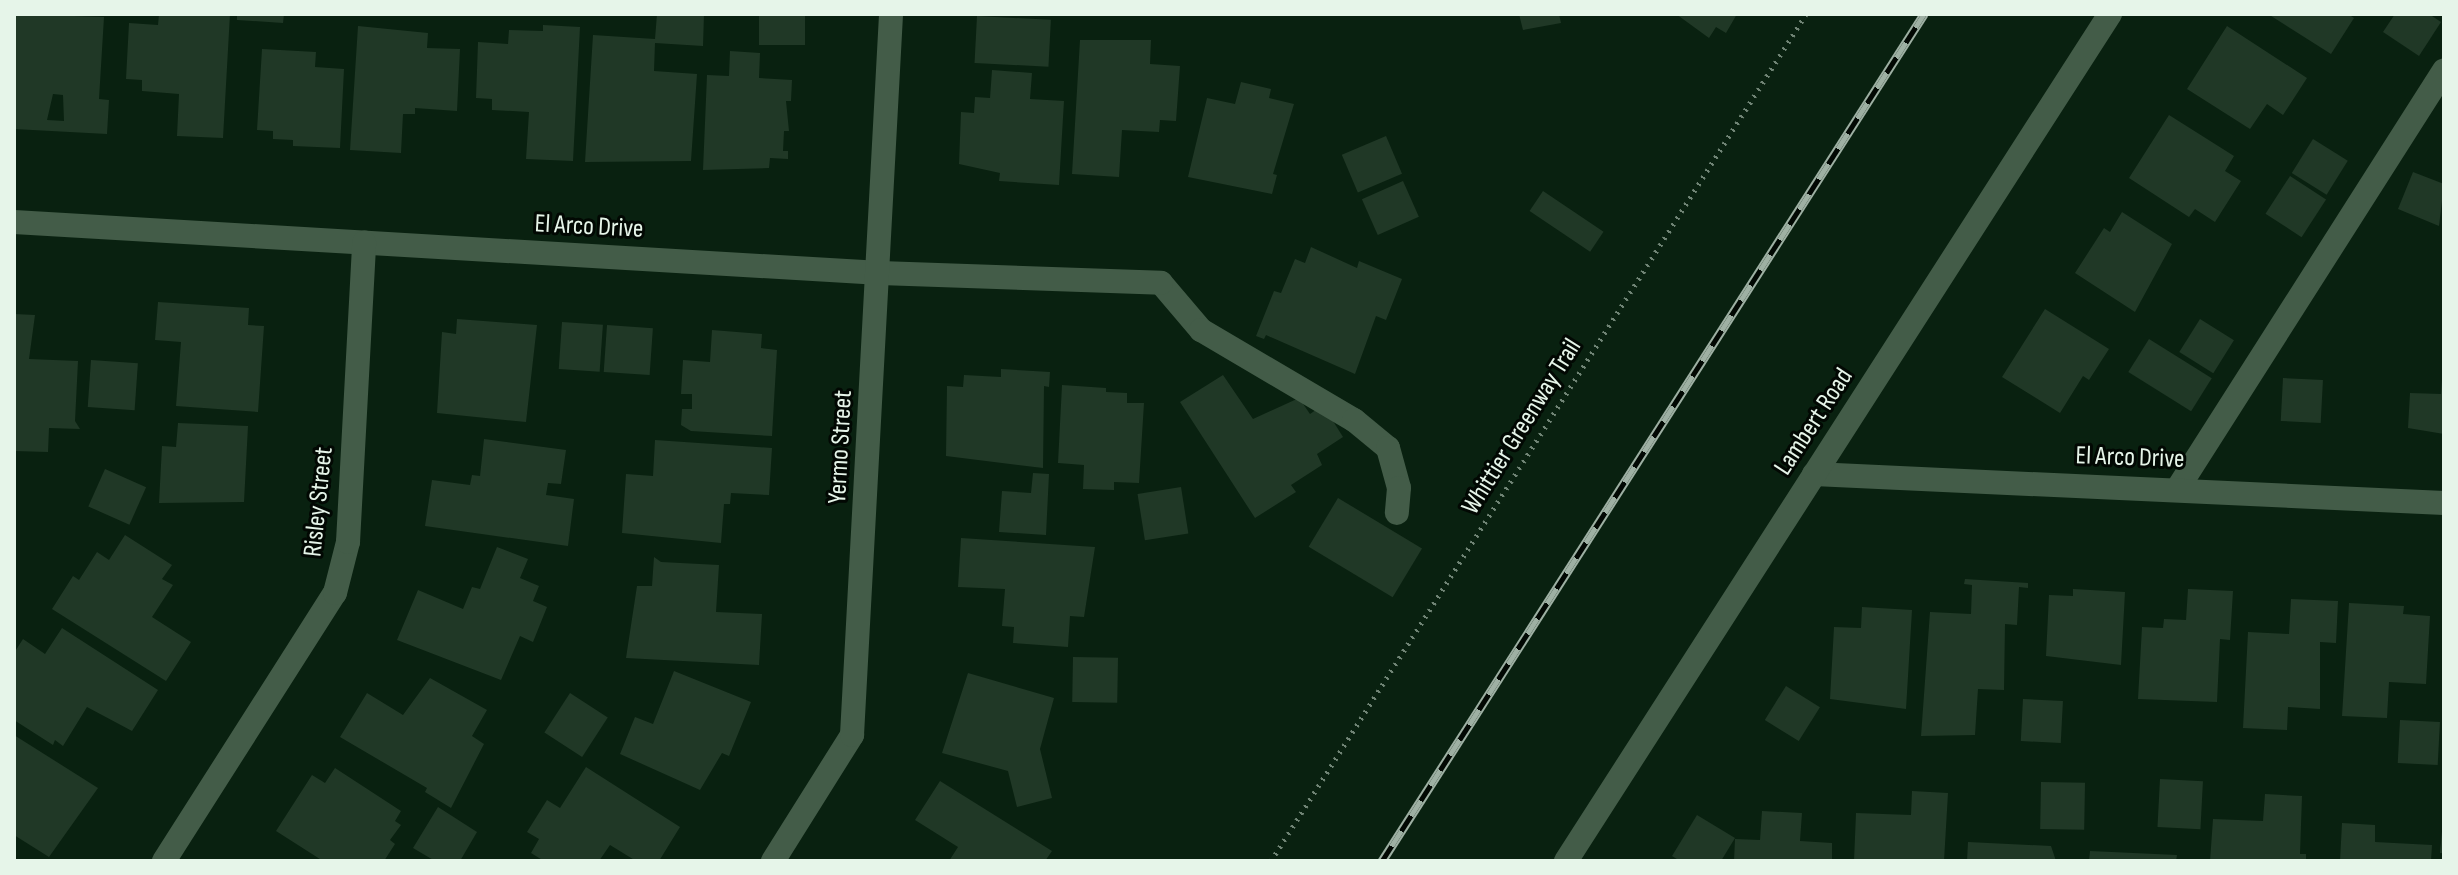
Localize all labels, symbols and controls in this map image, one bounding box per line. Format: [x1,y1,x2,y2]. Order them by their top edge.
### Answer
street label: El Arco Drive [534,209,644,245]
street label: Whittier Greenway Trail [1455,333,1589,521]
street label: Lambert Road [1768,363,1860,481]
street label: Yermo Street [822,389,860,505]
street label: El Arco Drive [2075,441,2185,475]
street label: Risley Street [298,446,340,558]

